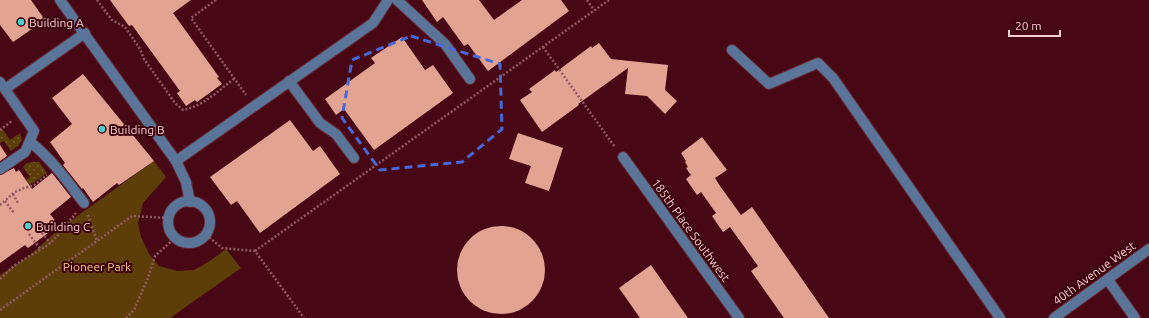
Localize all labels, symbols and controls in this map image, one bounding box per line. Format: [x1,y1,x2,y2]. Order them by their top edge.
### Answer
scale bar [1009,12,1060,38]
place label: Building A [29,16,84,29]
marker: Building A [16,17,26,27]
text: 20 m [1015,19,1042,32]
place label: Building B [110,123,165,136]
marker: Building B [97,124,107,134]
street label: 185th Place Southwest [649,176,733,284]
place label: Building C [36,220,91,233]
marker: Building C [23,221,33,231]
street label: 40th Avenue West [1050,239,1138,307]
park label: Pioneer Park [63,260,131,273]

